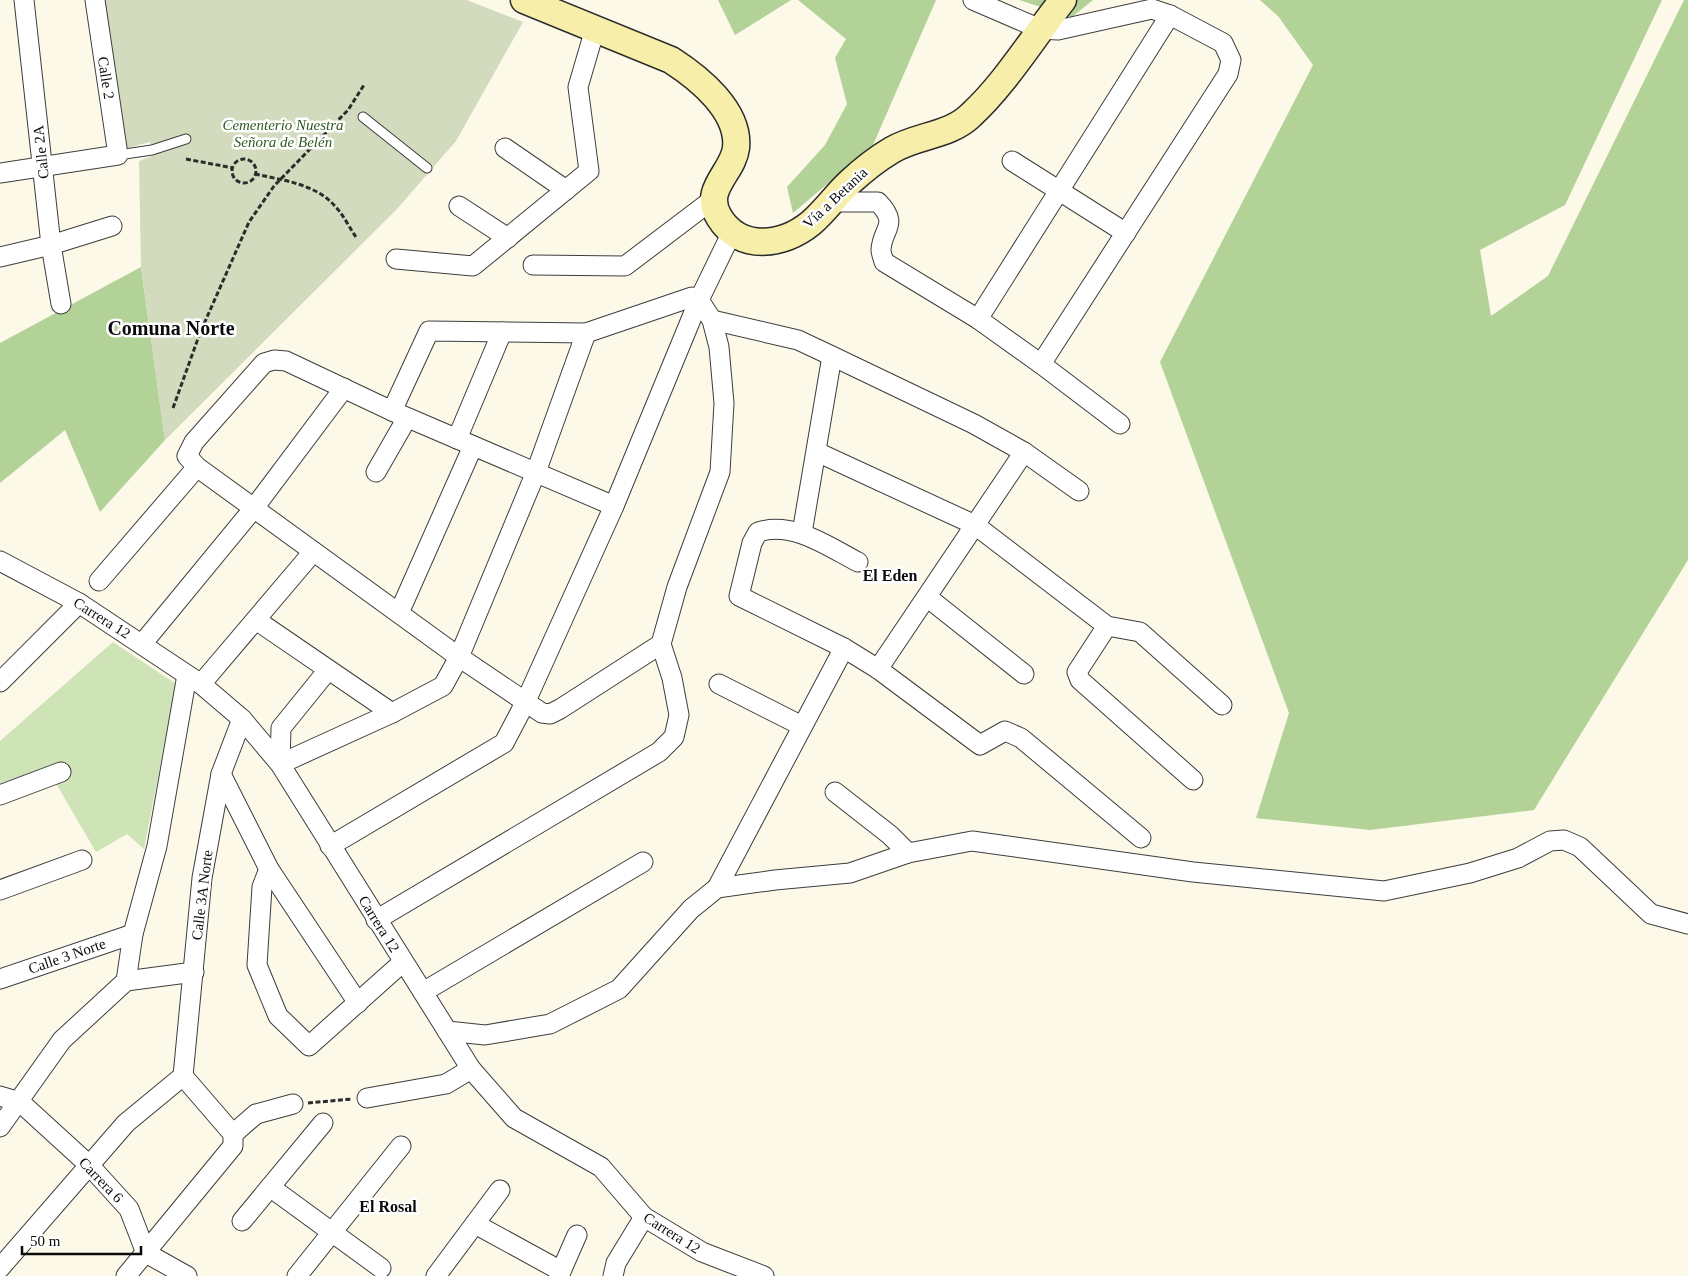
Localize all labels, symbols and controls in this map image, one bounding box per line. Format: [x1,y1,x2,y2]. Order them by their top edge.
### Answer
street label: Calle 2 [95,56,117,100]
park label: Cementerio Nuestra Señora de Belén [222,117,344,150]
street label: Calle 2A [30,124,52,180]
street label: Vía a Betania [800,164,871,232]
district label: Comuna Norte [107,317,235,339]
district label: El Eden [863,567,917,584]
street label: Carrera 12 [71,594,133,642]
street label: Calle 3A Norte [189,849,216,941]
street label: Carrera 12 [355,893,403,955]
street label: Calle 3 Norte [26,935,108,977]
street label: Carrera 6 [76,1154,127,1206]
district label: El Rosal [359,1198,417,1215]
street label: Carrera 12 [641,1209,703,1257]
scale bar [22,1224,141,1256]
text: 50 m [30,1233,61,1249]

